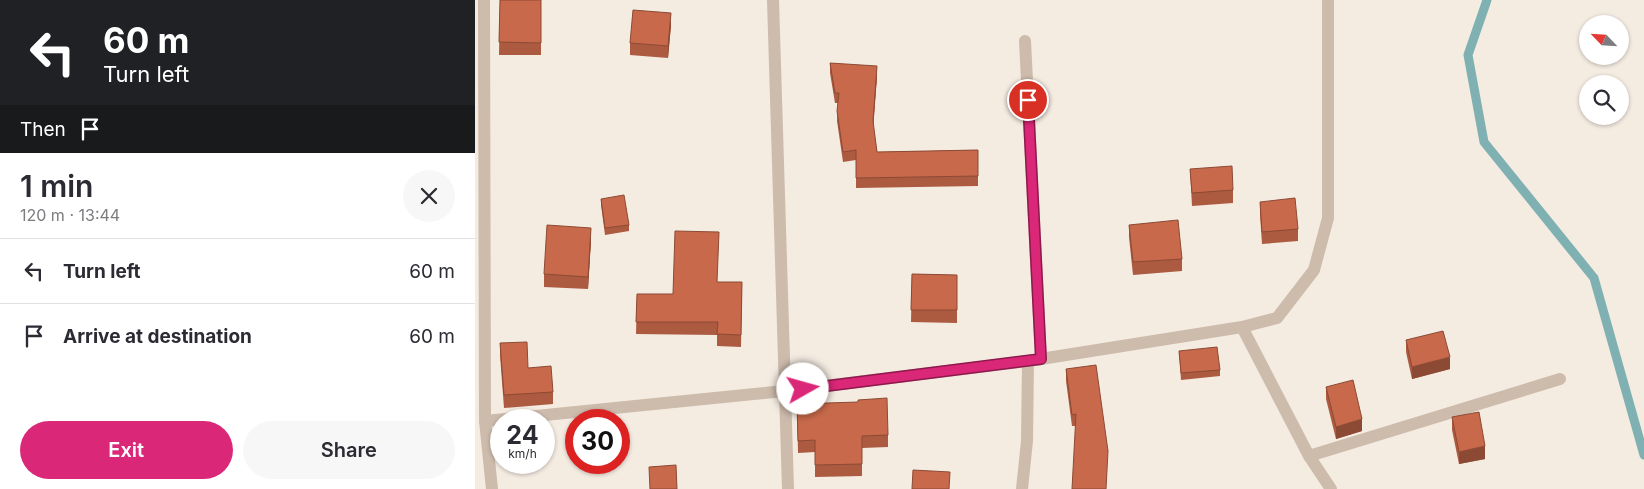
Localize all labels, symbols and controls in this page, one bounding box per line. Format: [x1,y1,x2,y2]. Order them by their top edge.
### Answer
north arrow [1579,15,1629,65]
map controls [1579,15,1629,125]
text: 60 m [103,19,190,61]
icon: left [20,20,85,85]
text: Turn left [103,61,189,87]
button: search [1579,75,1629,125]
pin [1007,79,1049,121]
icon: arrive [1014,86,1042,114]
icon: arrive [76,115,104,143]
text: Then [20,118,66,141]
text: 1 min [20,168,93,204]
button: close [403,170,455,222]
text: 120 m · 13:44 [20,205,120,225]
icon: left [20,257,48,285]
text: Turn left [63,260,141,283]
text: 60 m [409,260,455,283]
icon: arrive [20,322,48,350]
text: Arrive at destination [63,325,252,348]
text: 60 m [409,325,455,348]
position arrow [776,362,828,414]
speed limit sign: 30 [565,409,630,474]
text: 24 [506,420,539,450]
button: Exit [20,421,233,479]
button: Share [243,421,455,479]
text: km/h [508,446,537,461]

